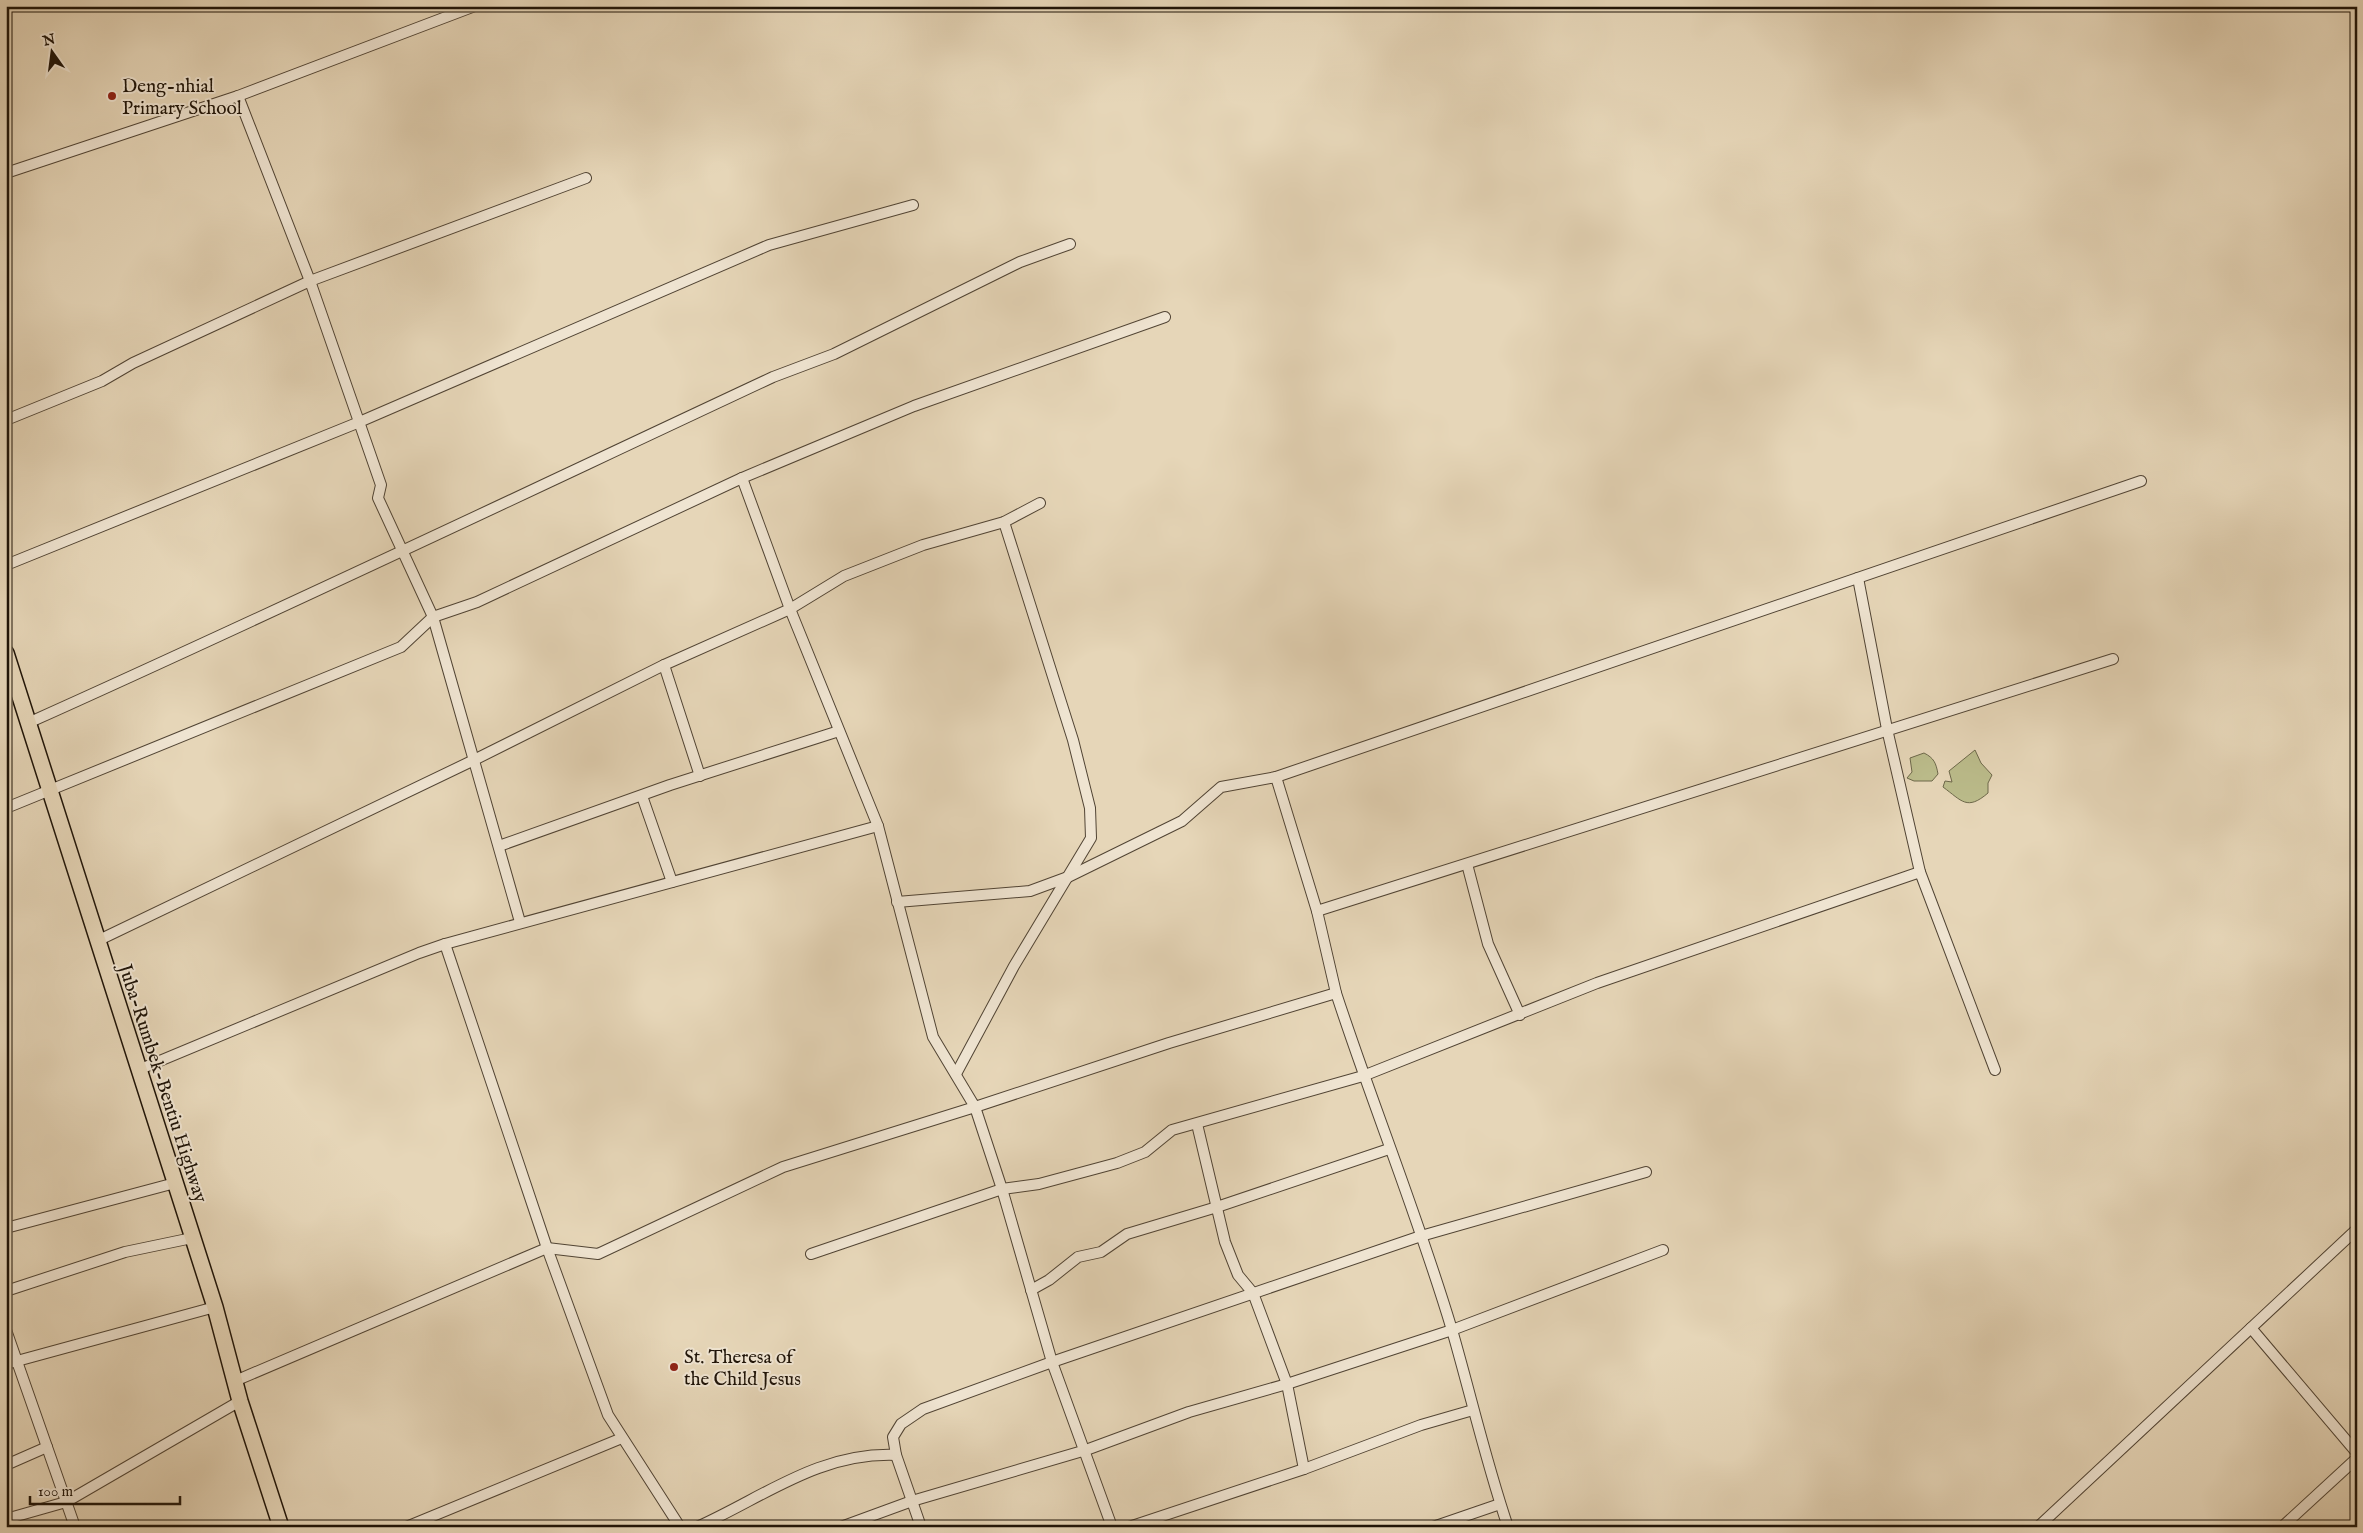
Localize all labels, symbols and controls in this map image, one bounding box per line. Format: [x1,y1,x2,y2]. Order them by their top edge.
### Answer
north arrow [28,28,78,78]
text: N [40,30,57,51]
place label: Deng-nhial Primary School [122,75,243,121]
marker: Deng-nhial Primary School [106,90,118,102]
street label: Juba-Rumbek-Bentiu Highway [112,959,212,1206]
place label: St. Theresa of the Child Jesus [684,1346,801,1392]
marker: St. Theresa of the Child Jesus [668,1361,680,1373]
scale bar [30,1473,180,1505]
text: 100 m [38,1482,74,1501]

